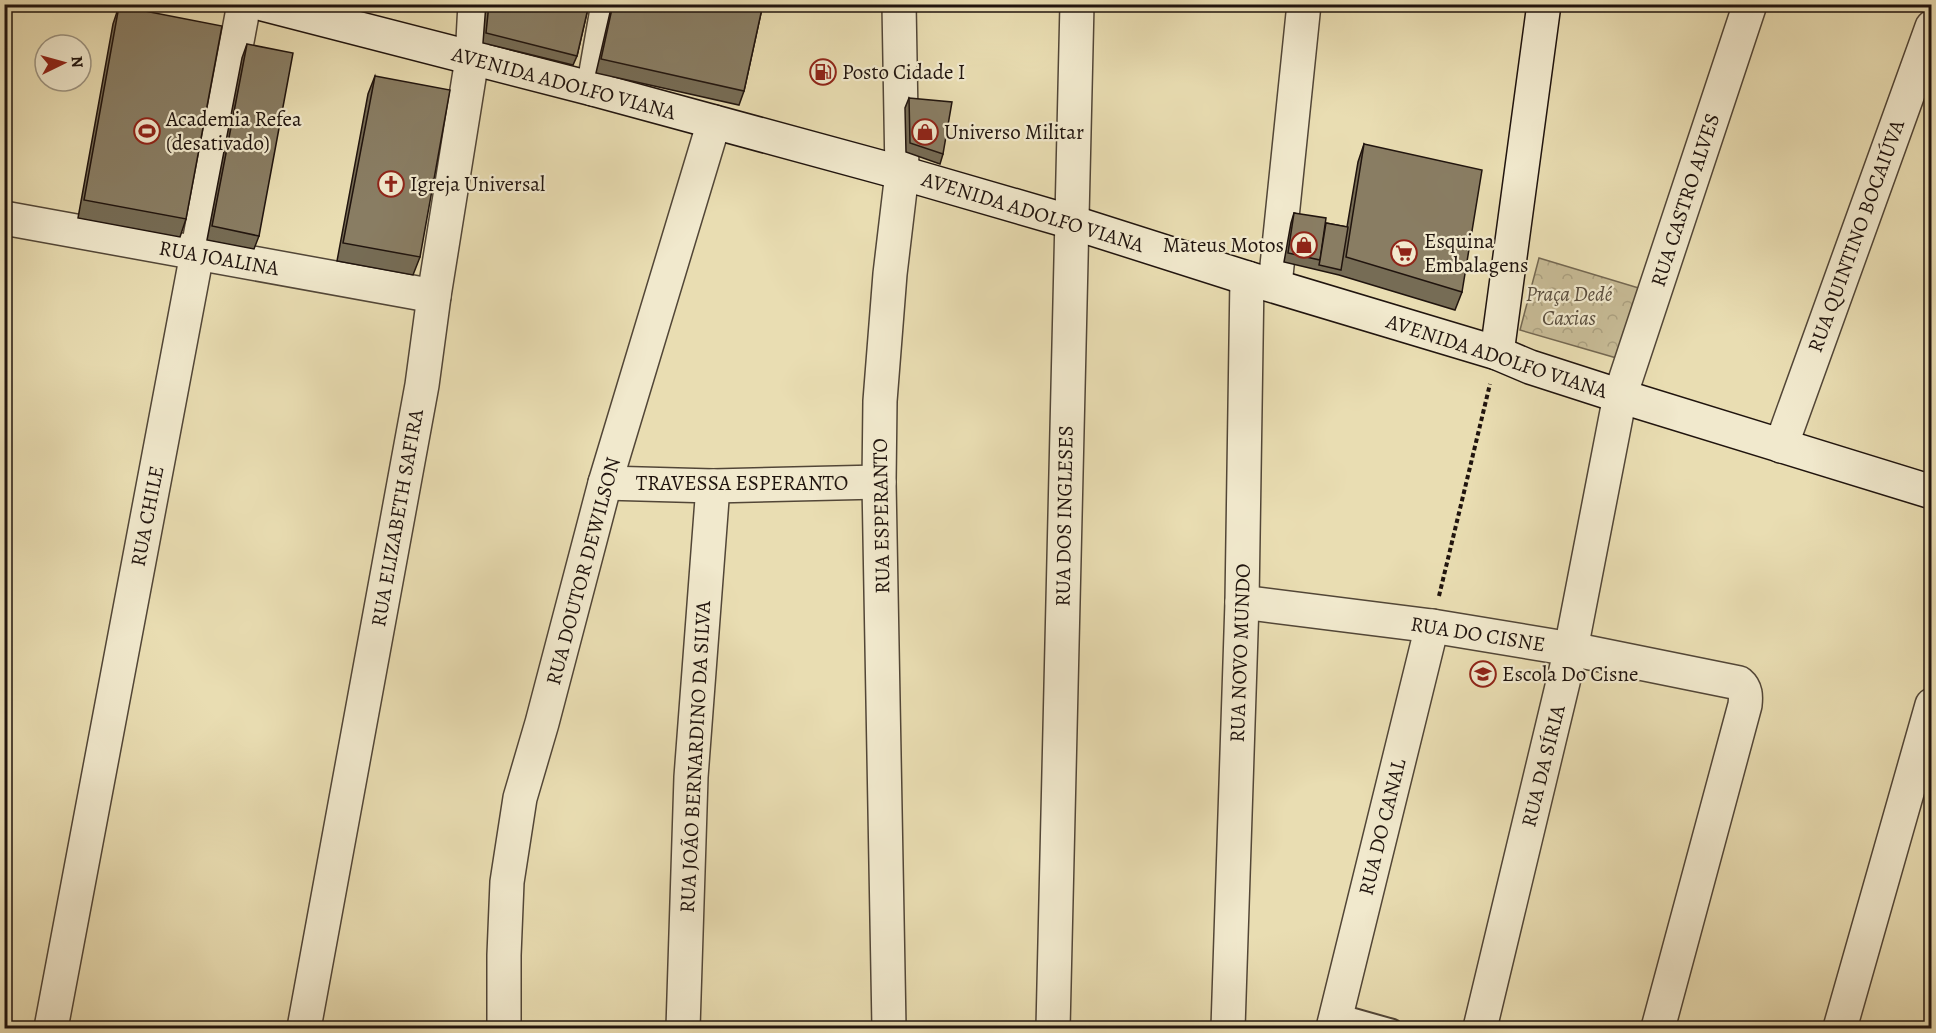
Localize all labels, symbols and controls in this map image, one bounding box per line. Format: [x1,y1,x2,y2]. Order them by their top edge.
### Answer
north arrow [33,33,93,93]
street label: AVENIDA ADOLFO VIANA [448,39,680,127]
text: N [65,55,88,69]
fuel station icon: Posto Cidade I [808,57,838,87]
place label: Posto Cidade I [842,58,965,86]
place label: Academia Refea (desativado) [165,105,302,157]
street label: RUA CASTRO ALVES [1644,110,1726,290]
street label: RUA QUINTINO BOCAIÚVA [1801,115,1911,356]
sports icon: Academia Refea (desativado) [132,116,162,146]
shop icon: Universo Militar [910,117,940,147]
place label: Universo Militar [944,118,1084,146]
street label: AVENIDA ADOLFO VIANA [918,165,1148,259]
church icon: Igreja Universal [376,169,406,199]
place label: Igreja Universal [410,170,545,198]
place label: Esquina Embalagens [1424,227,1529,279]
shop icon: Mateus Motos [1289,230,1319,260]
place label: Mateus Motos [1163,231,1284,259]
street label: RUA JOALINA [157,234,282,282]
supermarket icon: Esquina Embalagens [1389,238,1419,268]
park label: Praça Dedé Caxias [1526,280,1613,332]
street label: AVENIDA ADOLFO VIANA [1382,307,1612,405]
street label: RUA ELIZABETH SAFIRA [364,406,430,629]
street label: RUA DOS INGLESES [1048,425,1080,607]
street label: RUA ESPERANTO [866,438,896,594]
street label: RUA DOUTOR DEWILSON [539,454,627,688]
street label: RUA CHILE [124,463,170,569]
street label: TRAVESSA ESPERANTO [636,469,848,497]
street label: RUA NOVO MUNDO [1223,563,1257,743]
street label: RUA JOÃO BERNARDINO DA SILVA [673,600,717,914]
street label: RUA DO CISNE [1409,610,1547,658]
school or university icon: Escola Do Cisne [1468,659,1498,689]
place label: Escola Do Cisne [1502,660,1638,688]
street label: RUA DA SÍRIA [1514,701,1572,830]
street label: RUA DO CANAL [1352,756,1413,898]

